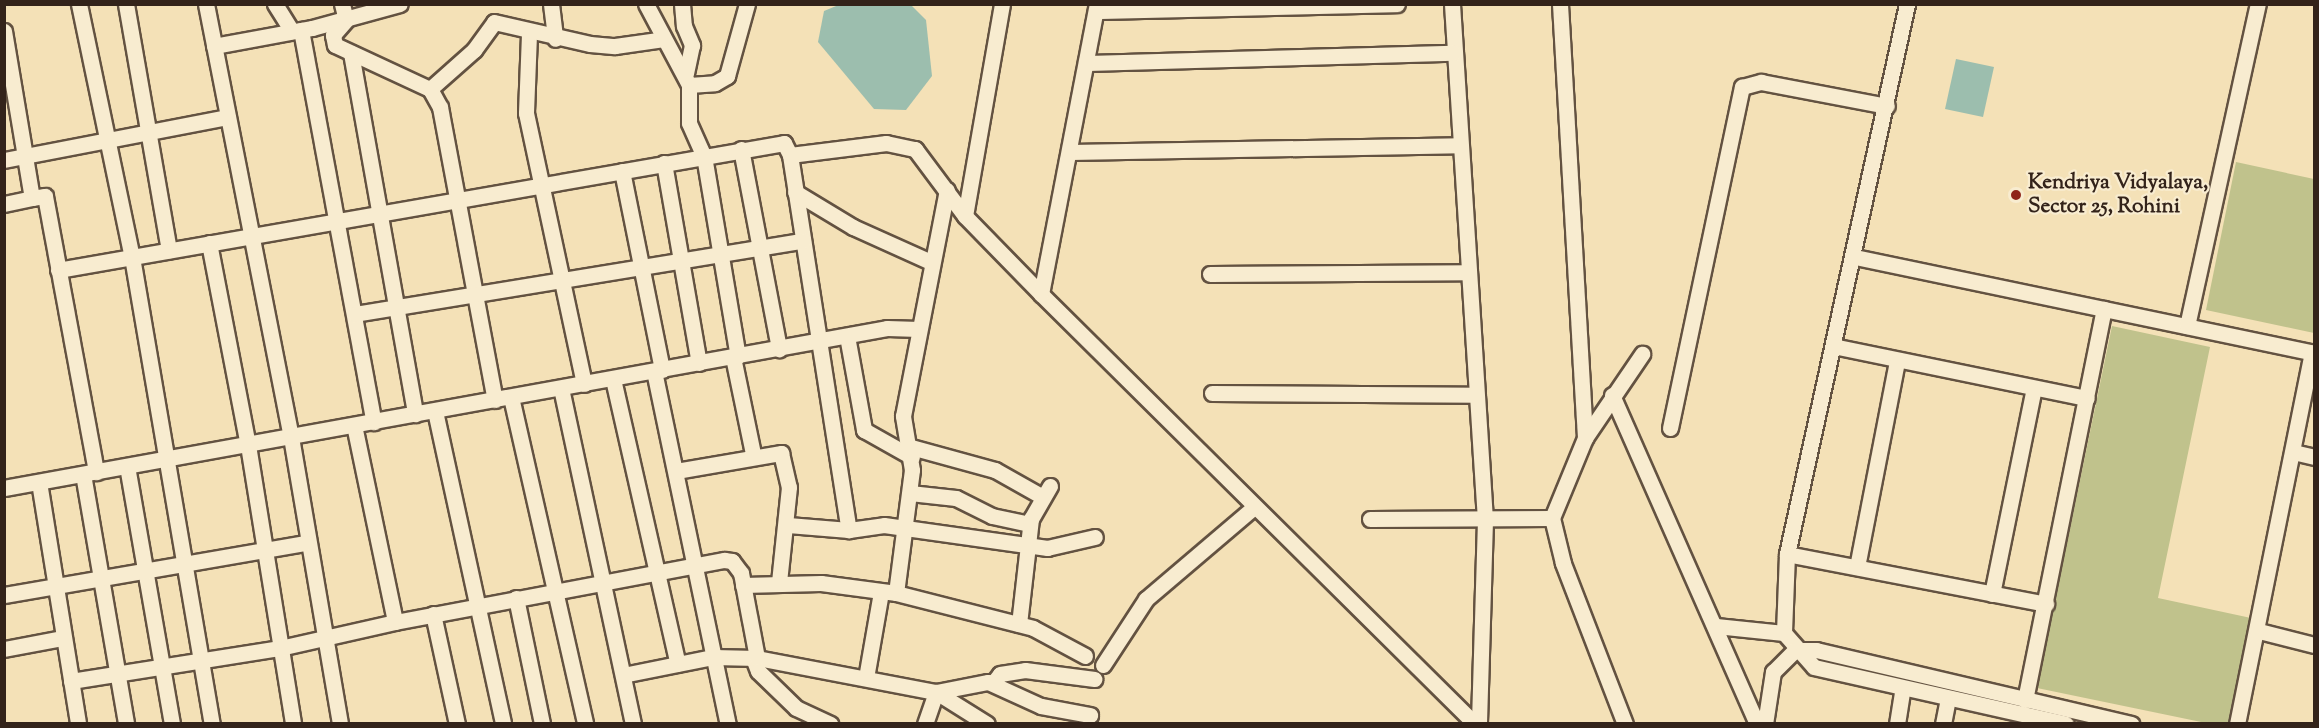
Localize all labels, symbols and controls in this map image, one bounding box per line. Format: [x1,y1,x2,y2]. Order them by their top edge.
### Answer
place label: Kendriya Vidyalaya, Sector 25, Rohini [2028,170,2208,220]
marker: Kendriya Vidyalaya, Sector 25, Rohini [2009,188,2023,202]

